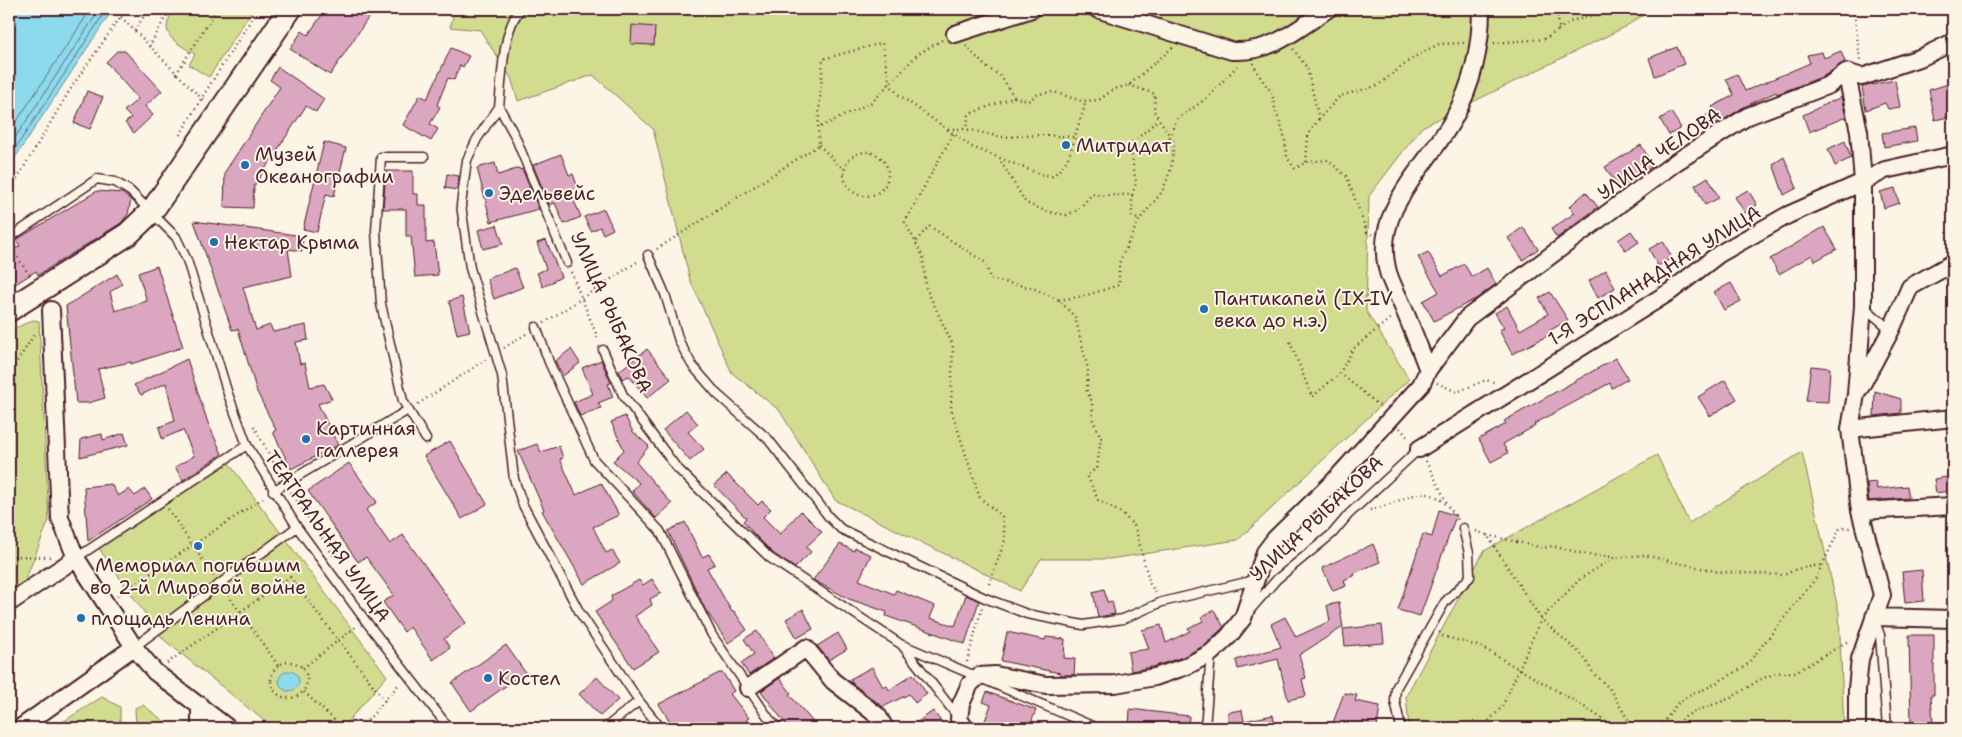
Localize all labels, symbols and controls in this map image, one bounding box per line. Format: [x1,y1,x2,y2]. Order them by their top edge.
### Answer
street label: УЛИЦА ЧЕЛОВА [1593,101,1726,205]
place label: Митридат [1076,133,1172,158]
marker: Митридат [1060,139,1072,151]
place label: Музей Океанографии [255,142,394,189]
marker: Музей Океанографии [239,159,251,171]
place label: Эдельвейс [499,181,595,206]
marker: Эдельвейс [483,187,495,199]
street label: 1-Я ЭСПЛАНАДНАЯ УЛИЦА [1543,199,1766,351]
street label: УЛИЦА РЫБАКОВА [565,228,658,397]
place label: Нектар Крыма [224,230,359,255]
marker: Нектар Крыма [208,236,220,248]
place label: Пантикапей (IX-IV века до н.э.) [1214,286,1393,333]
marker: Пантикапей (IX-IV века до н.э.) [1198,303,1210,315]
place label: Картинная галлерея [316,416,416,463]
marker: Картинная галлерея [300,433,312,445]
street label: ТЕАТРАЛЬНАЯ УЛИЦА [259,446,396,627]
street label: УЛИЦА РЫБАКОВА [1244,450,1389,587]
marker: Мемориал погибшим во 2-й Мировой войне [192,540,204,552]
place label: Мемориал погибшим во 2-й Мировой войне [90,553,306,600]
place label: площадь Ленина [91,606,251,631]
marker: площадь Ленина [75,612,87,624]
place label: Костел [498,666,561,691]
marker: Костел [482,672,494,684]

